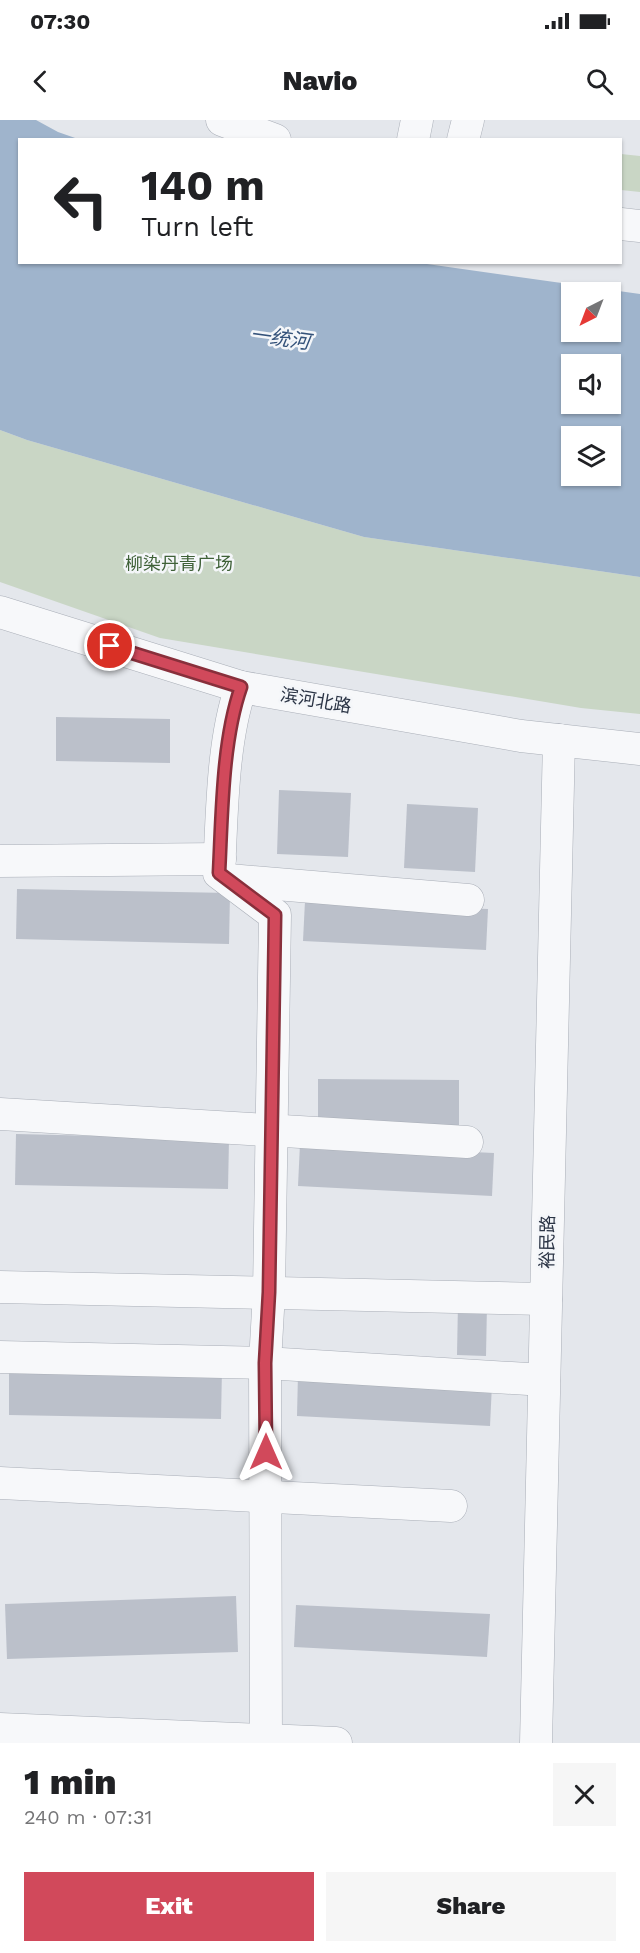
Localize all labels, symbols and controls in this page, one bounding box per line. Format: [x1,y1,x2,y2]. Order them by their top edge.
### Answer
text: 07:30 [30,9,90,34]
icon: back [24,65,57,98]
text: Navio [283,65,357,97]
icon: search [583,65,616,98]
text: 140 m [141,161,265,210]
icon: left [42,162,120,240]
text: Turn left [141,211,253,243]
north arrow [561,282,621,342]
map controls [561,282,621,486]
water label: 一统河 [249,322,315,355]
button: sound [561,354,621,414]
button: layers [561,426,621,486]
park label: 柳染丹青广场 [125,553,233,574]
pin [84,620,135,671]
icon: arrive [93,629,126,662]
street label: 滨河北路 [279,683,353,717]
street label: 裕民路 [536,1215,558,1269]
position arrow [234,1420,298,1484]
text: 1 min [24,1761,117,1803]
button: close [553,1763,616,1826]
text: 240 m · 07:31 [24,1805,152,1829]
button: Exit [24,1872,314,1941]
button: Share [326,1872,616,1941]

